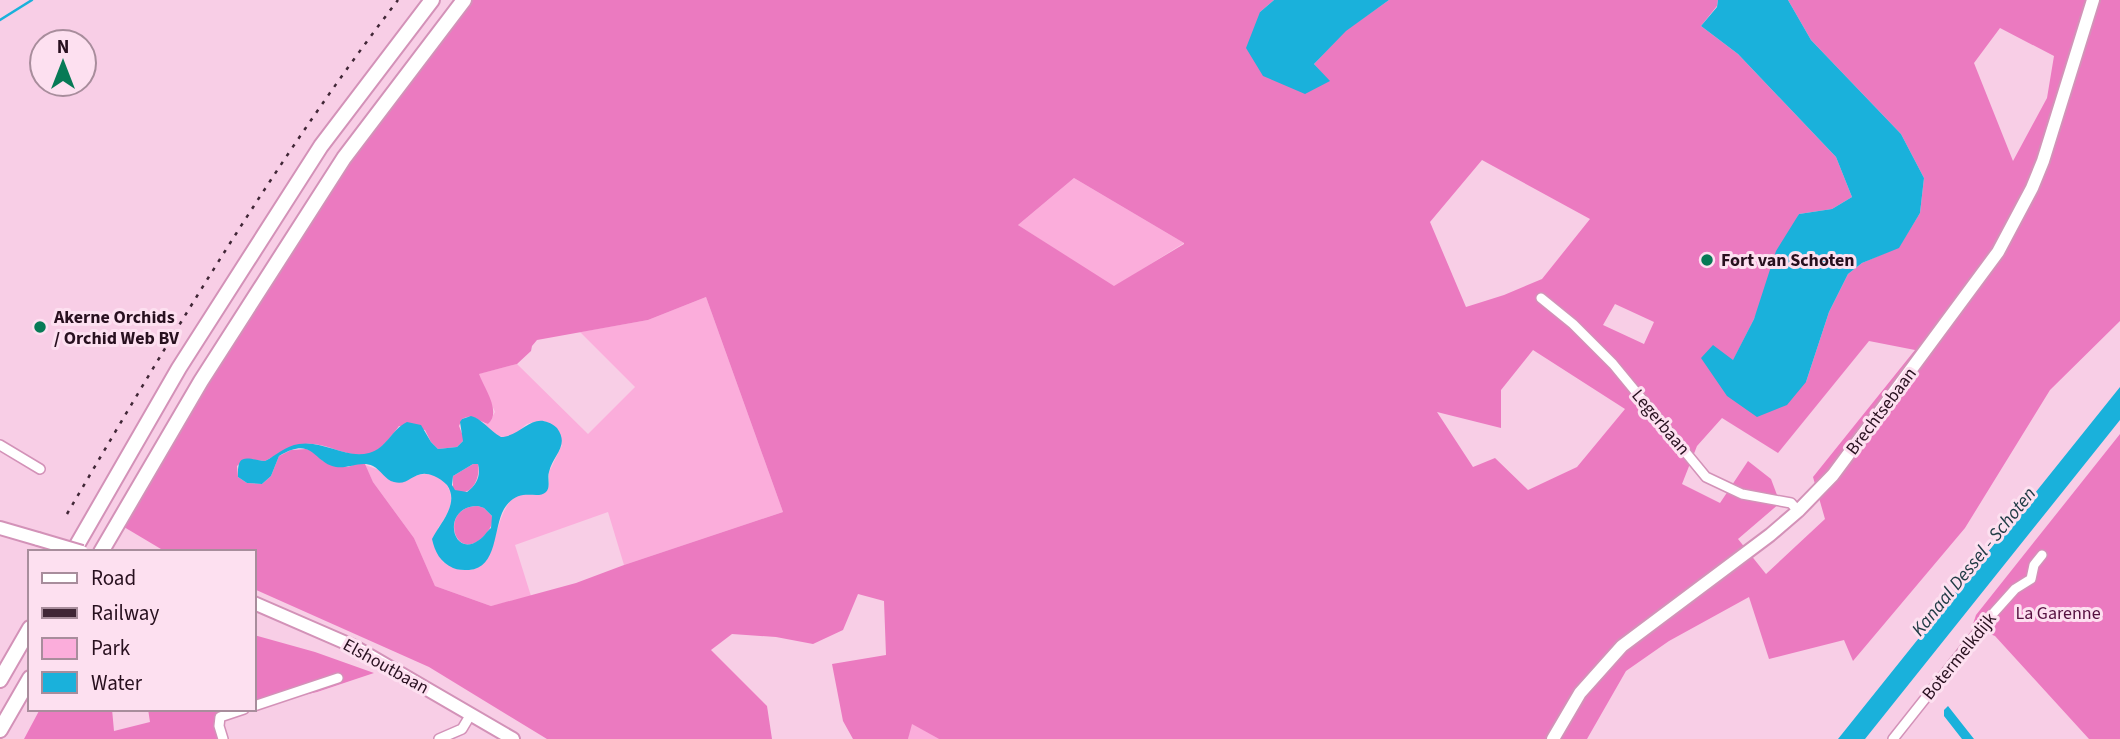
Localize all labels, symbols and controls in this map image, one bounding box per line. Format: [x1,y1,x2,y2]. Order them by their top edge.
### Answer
north arrow [28,28,98,98]
text: N [57,34,69,61]
place label: Fort van Schoten [1721,248,1855,273]
marker: Fort van Schoten [1699,252,1715,268]
place label: Akerne Orchids / Orchid Web BV [53,305,180,351]
marker: Akerne Orchids / Orchid Web BV [32,319,48,335]
street label: Brechtsebaan [1840,362,1923,460]
street label: Legerbaan [1626,384,1696,461]
water label: Kanaal Dessel - Schoten [1906,482,2043,642]
legend [28,550,256,711]
text: Road [91,563,136,593]
text: Railway [91,598,159,628]
park label: La Garenne [2015,601,2101,626]
street label: Botermelkdijk [1916,607,2002,705]
text: Park [91,633,131,663]
street label: Elshoutbaan [338,633,433,700]
text: Water [91,668,143,698]

